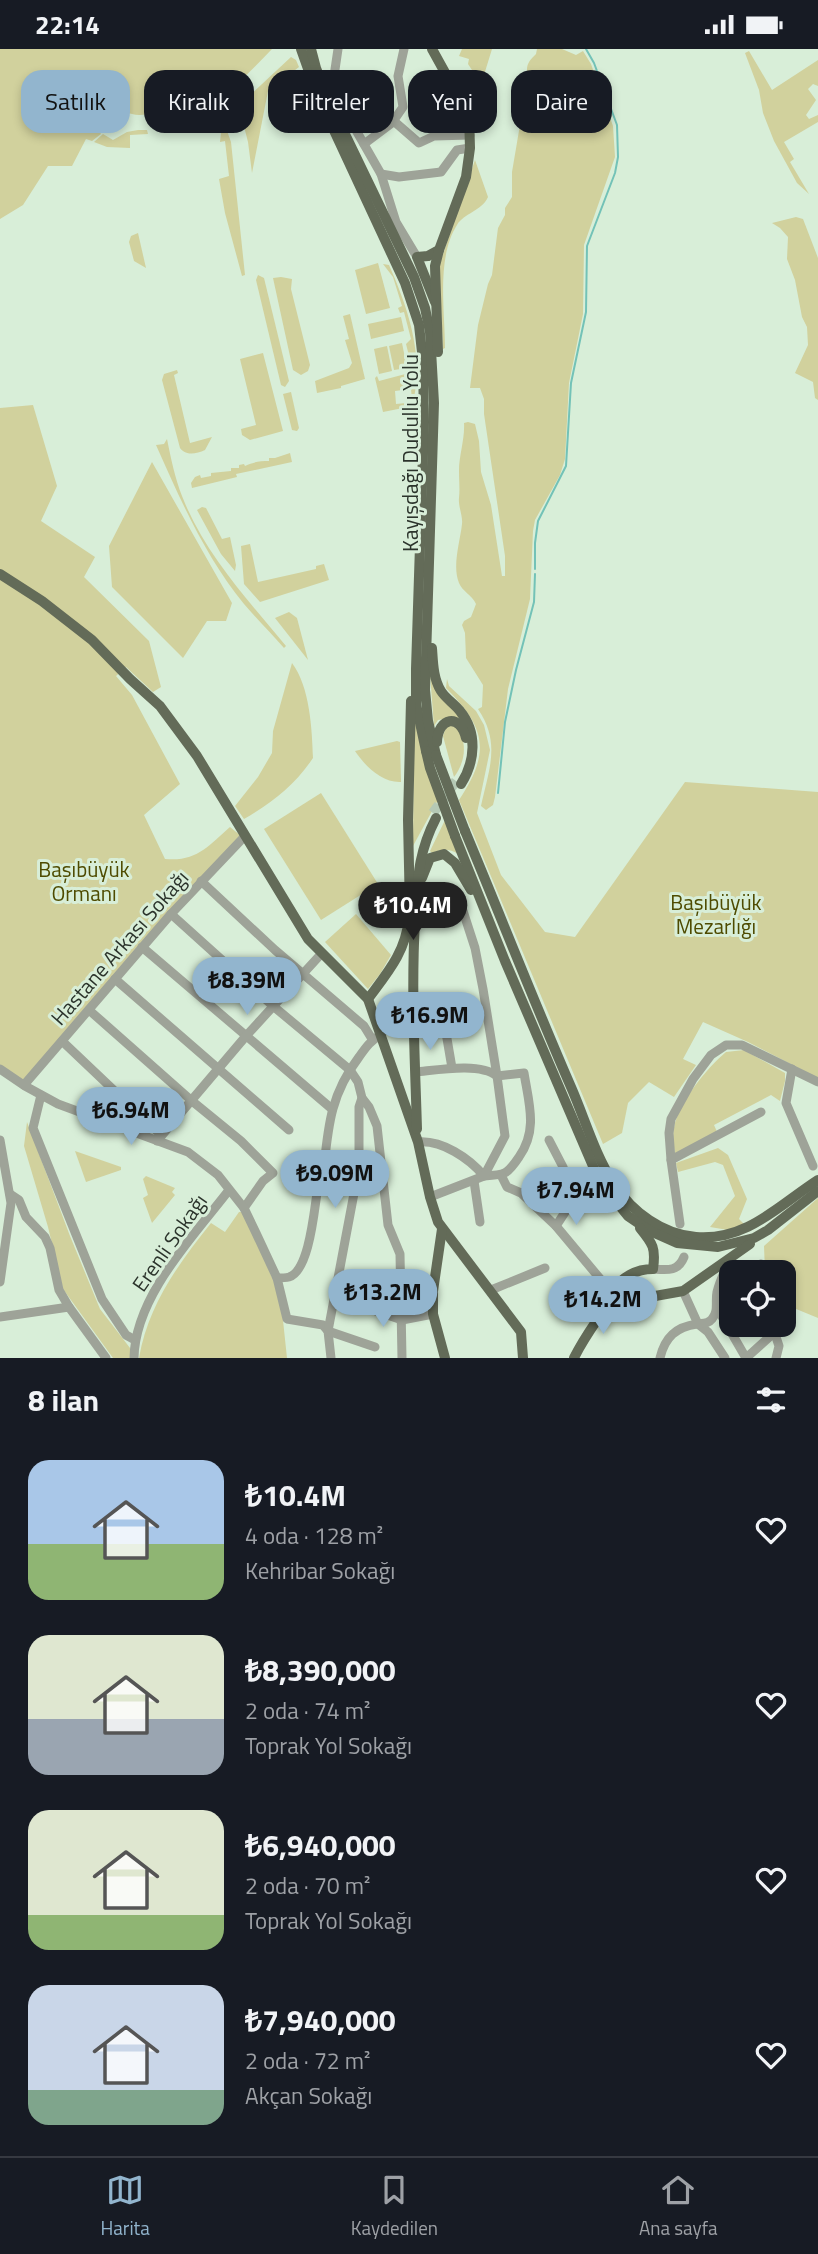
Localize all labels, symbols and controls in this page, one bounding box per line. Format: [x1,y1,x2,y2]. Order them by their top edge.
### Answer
text: 22:14 [35,5,100,44]
chip: Satılık [21,70,130,133]
chip: Kiralık [144,70,254,133]
chip: Filtreler [268,70,394,133]
chip: Yeni [408,70,497,133]
chip: Daire [511,70,612,133]
street label: Kayışdağı Dudullu Yolu [394,354,426,552]
park label: Başıbüyük Ormanı [38,853,130,909]
street label: Hastane Arkası Sokağı [43,863,196,1032]
pin: ₺10.4M [356,883,470,942]
park label: Başıbüyük Mezarlığı [670,886,762,942]
text: ₺10.4M [374,887,452,922]
pin: ₺8.39M [190,957,304,1017]
text: ₺8.39M [208,962,286,997]
pin: ₺16.9M [373,993,487,1052]
text: ₺16.9M [391,997,469,1032]
pin: ₺6.94M [74,1087,188,1147]
text: ₺6.94M [92,1092,170,1127]
pin: ₺9.09M [278,1151,392,1210]
text: ₺9.09M [296,1155,374,1190]
pin: ₺7.94M [519,1167,633,1227]
text: ₺7.94M [537,1172,615,1207]
street label: Erenli Sokağı [124,1187,215,1298]
map controls [719,1260,796,1337]
button: locate [719,1260,796,1337]
pin: ₺13.2M [326,1269,440,1329]
text: ₺13.2M [344,1274,422,1309]
pin: ₺14.2M [546,1277,660,1336]
text: ₺14.2M [564,1281,642,1316]
text: 8 ilan [28,1377,99,1423]
icon: filters [752,1381,790,1419]
text: ₺10.4M [245,1472,346,1518]
icon: home [84,1488,168,1572]
icon: heart [752,1511,790,1549]
text: 4 oda · 128 m² [245,1518,383,1553]
text: Kehribar Sokağı [245,1553,395,1588]
text: ₺8,390,000 [245,1647,396,1693]
icon: home [84,1663,168,1747]
icon: heart [752,1686,790,1724]
text: 2 oda · 74 m² [245,1693,370,1728]
text: Toprak Yol Sokağı [245,1728,412,1763]
text: ₺6,940,000 [245,1822,396,1868]
icon: home [84,1838,168,1922]
icon: heart [752,1861,790,1899]
text: 2 oda · 70 m² [245,1868,370,1903]
text: Toprak Yol Sokağı [245,1903,412,1938]
text: ₺7,940,000 [245,1997,396,2043]
icon: home [84,2013,168,2097]
icon: heart [752,2036,790,2074]
text: 2 oda · 72 m² [245,2043,370,2078]
text: Akçan Sokağı [245,2078,372,2113]
tab: Harita [100,2171,150,2242]
tab: Kaydedilen [351,2171,438,2242]
tab: Ana sayfa [639,2171,717,2242]

